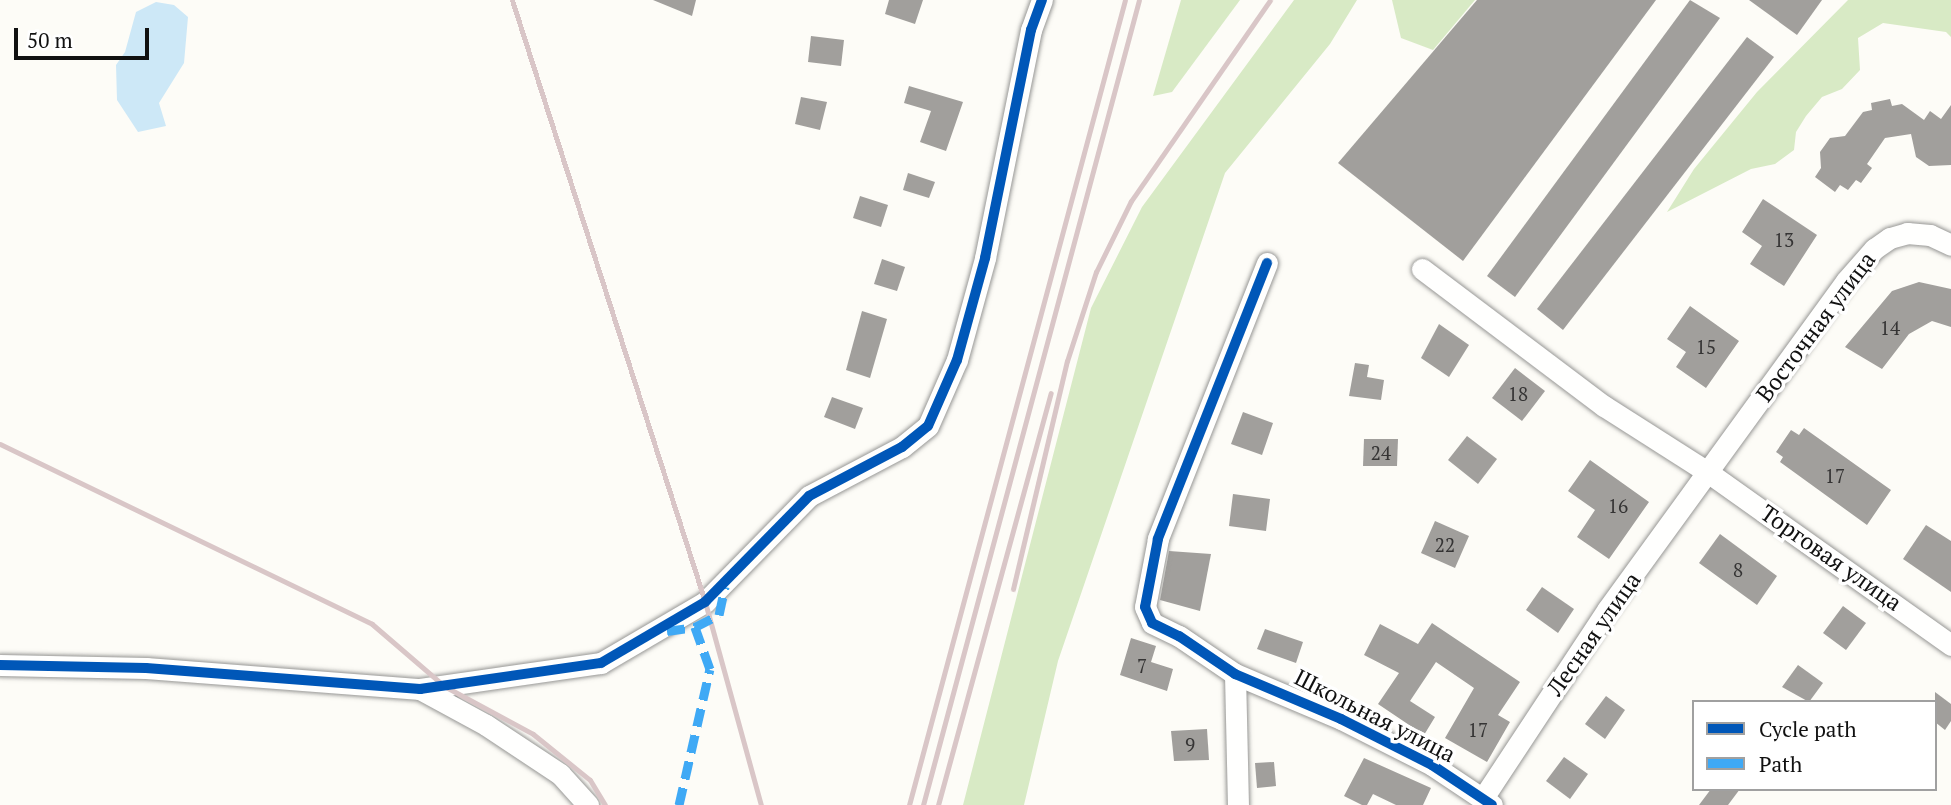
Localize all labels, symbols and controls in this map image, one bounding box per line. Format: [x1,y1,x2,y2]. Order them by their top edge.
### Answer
scale bar [18,14,152,58]
text: 50 m [27,26,73,54]
house number: 13 [1774,229,1794,251]
street label: Восточная улица [1751,247,1881,407]
house number: 14 [1880,317,1900,339]
house number: 15 [1696,336,1716,358]
house number: 18 [1508,383,1528,405]
house number: 24 [1371,442,1391,464]
house number: 17 [1825,465,1845,487]
house number: 16 [1608,495,1628,517]
street label: Торговая улица [1755,499,1907,617]
house number: 22 [1435,534,1455,556]
house number: 8 [1733,559,1743,581]
street label: Лесная улица [1541,567,1647,701]
house number: 7 [1137,655,1147,677]
street label: Школьная улица [1290,664,1460,768]
legend [1692,700,1937,791]
text: Cycle path [1759,715,1857,743]
house number: 17 [1468,719,1488,741]
house number: 9 [1185,734,1195,756]
text: Path [1759,750,1802,778]

